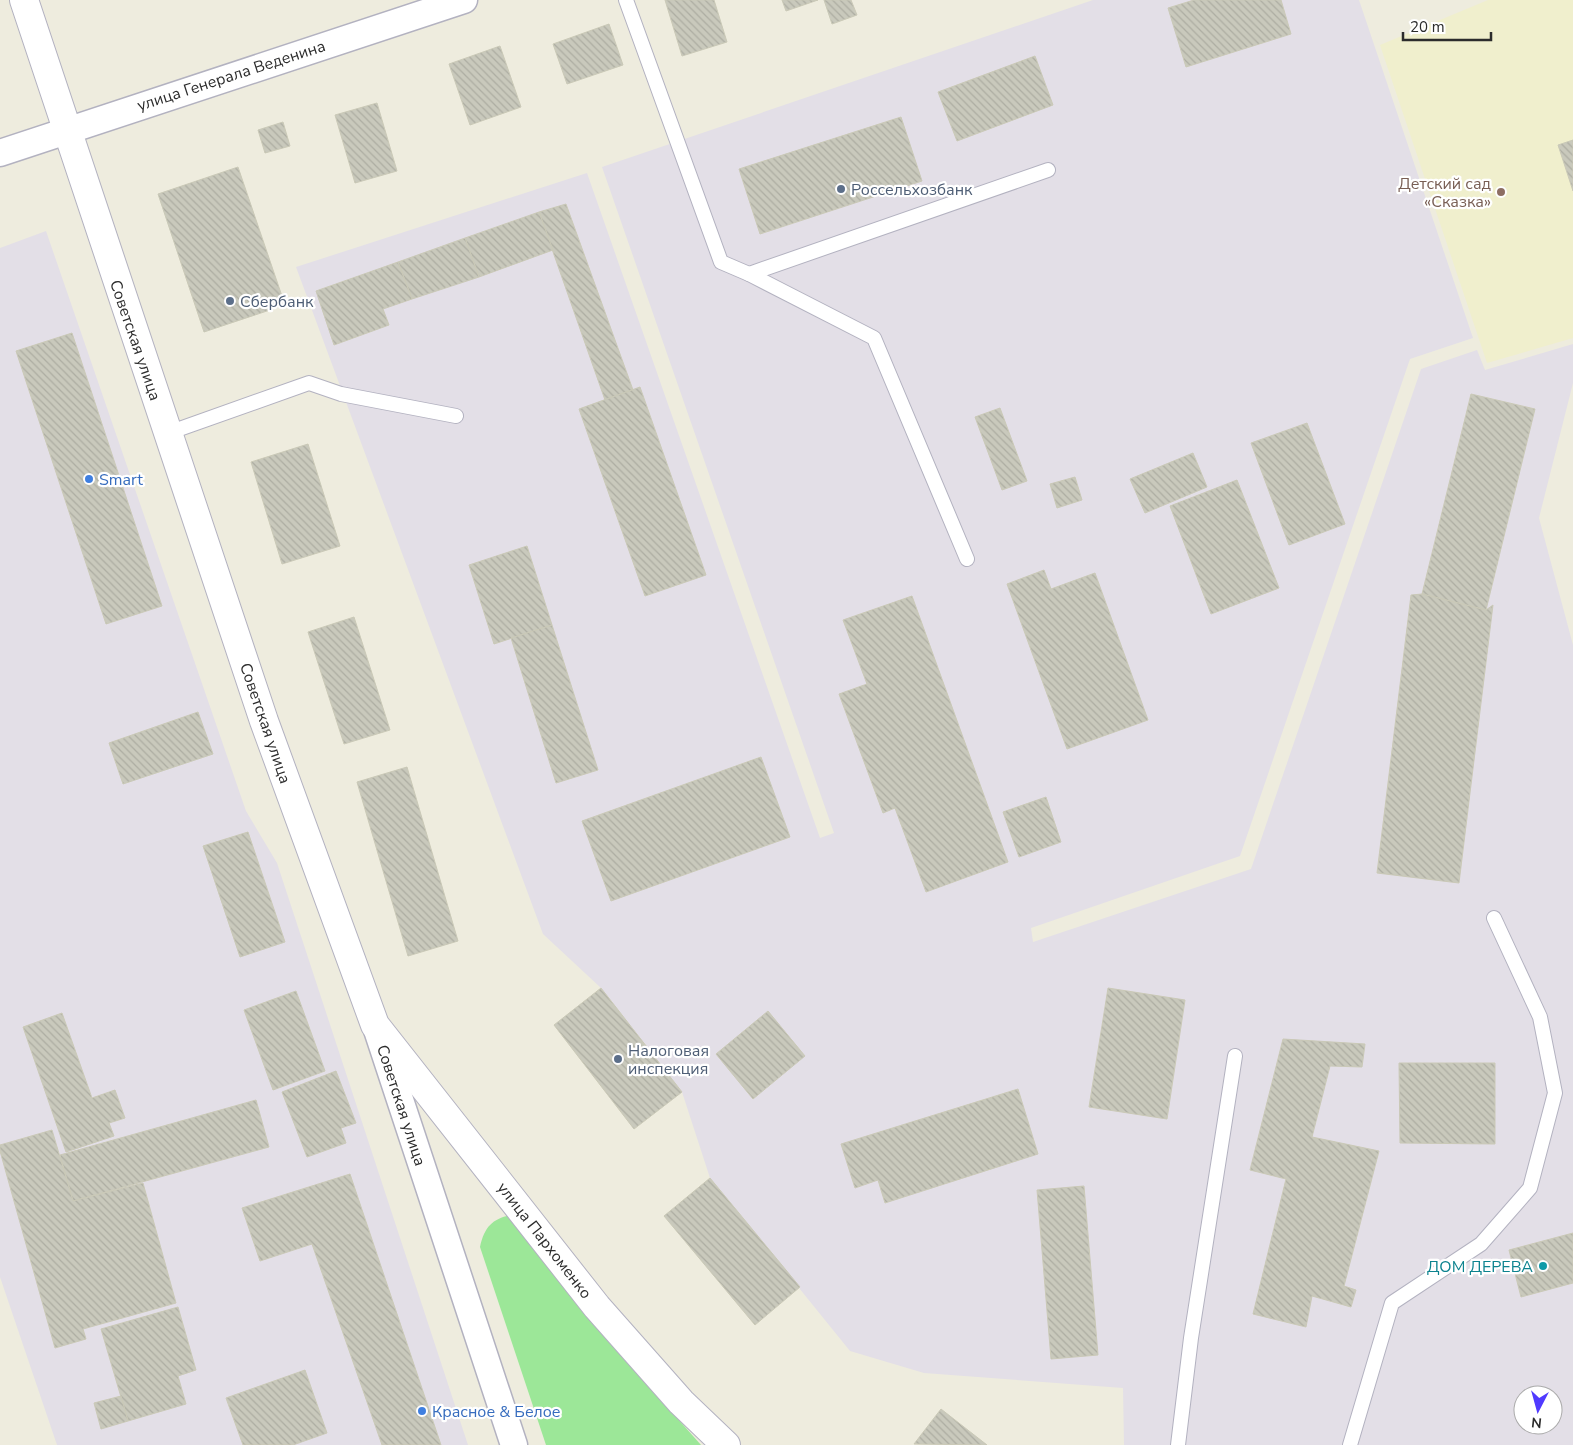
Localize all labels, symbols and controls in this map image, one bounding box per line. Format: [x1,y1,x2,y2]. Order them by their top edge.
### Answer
scale bar [1403,10,1490,42]
text: 20 m [1410,17,1445,37]
street label: улица Генерала Веденина [134,35,328,117]
place label: Детский сад «Сказка» [1398,173,1492,213]
place label: Россельхозбанк [851,179,973,201]
marker: Россельхозбанк [835,183,847,195]
marker: Детский сад «Сказка» [1495,186,1507,198]
street label: Советская улица [104,277,166,404]
place label: Сбербанк [240,291,314,313]
marker: Сбербанк [224,295,236,307]
place label: Smart [99,469,143,491]
marker: Smart [83,473,95,485]
street label: Советская улица [234,660,296,787]
place label: Налоговая инспекция [628,1040,709,1080]
street label: Советская улица [371,1042,431,1169]
marker: Налоговая инспекция [612,1053,624,1065]
street label: улица Пархоменко [492,1178,597,1303]
place label: ДОМ ДЕРЕВА [1427,1256,1533,1278]
marker: ДОМ ДЕРЕВА [1537,1260,1549,1272]
north arrow [1513,1385,1563,1435]
place label: Красное & Белое [432,1401,561,1423]
marker: Красное & Белое [416,1405,428,1417]
text: N [1530,1412,1543,1432]

